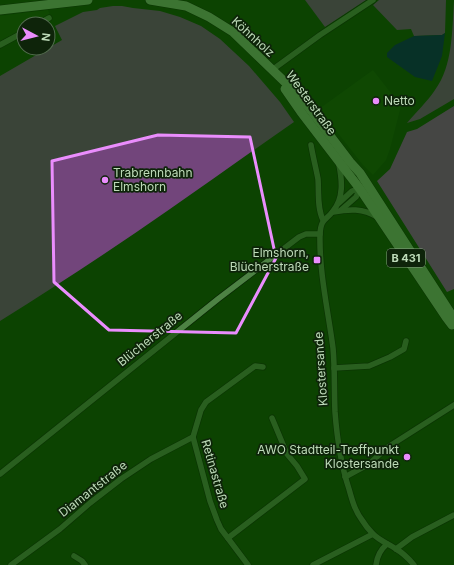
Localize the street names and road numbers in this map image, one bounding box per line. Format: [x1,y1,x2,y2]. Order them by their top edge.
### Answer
street label: Köhnholz [229,13,278,60]
street label: Westerstraße [283,68,340,138]
road number: B 431 [387,249,425,267]
street label: Blücherstraße [114,308,185,369]
street label: Klostersande [310,331,331,407]
street label: Retinastraße [198,438,232,510]
street label: Diamantstraße [56,457,130,520]

